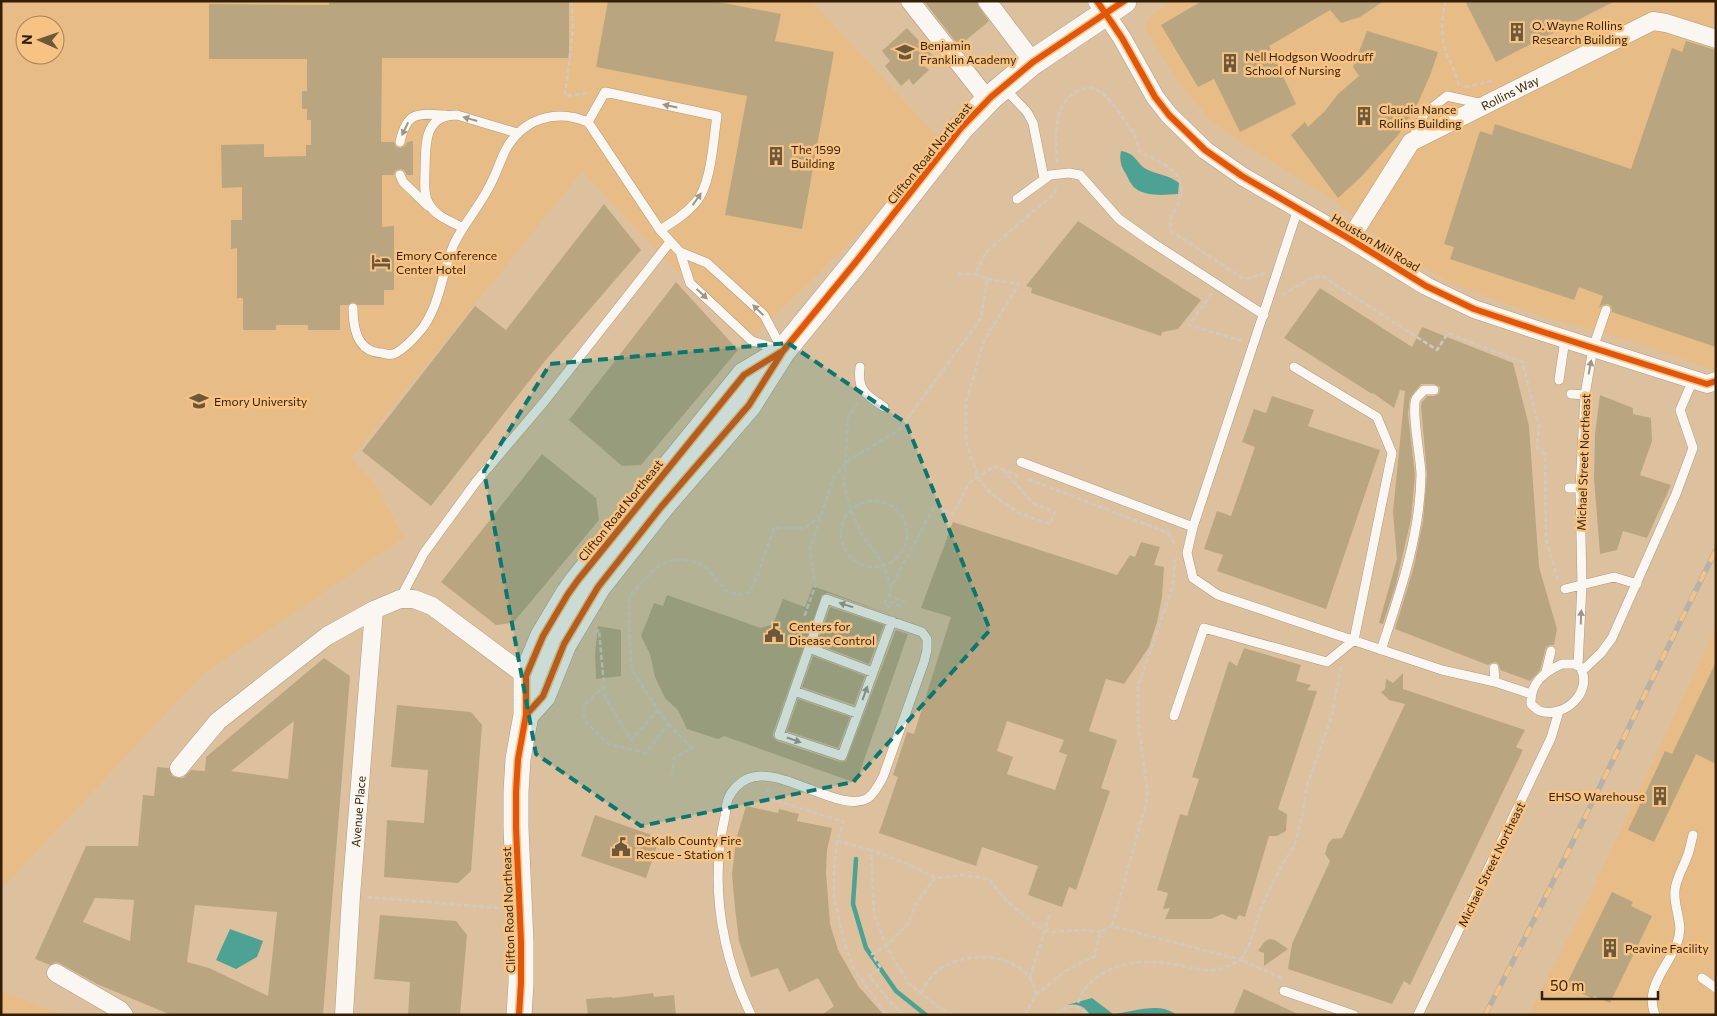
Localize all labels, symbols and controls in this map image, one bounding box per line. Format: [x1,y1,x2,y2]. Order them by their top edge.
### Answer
north arrow [15,15,65,65]
place label: O. Wayne Rollins Research Building [1532,18,1628,46]
building icon: O. Wayne Rollins Research Building [1506,21,1528,43]
text: N [18,34,35,45]
place label: Benjamin Franklin Academy [920,38,1016,66]
school or university icon: Benjamin Franklin Academy [894,41,916,63]
place label: Nell Hodgson Woodruff School of Nursing [1245,49,1374,77]
building icon: Nell Hodgson Woodruff School of Nursing [1219,52,1241,74]
street label: Rollins Way [1479,72,1541,113]
street label: Clifton Road Northeast [884,99,974,207]
one-way arrow [662,102,677,110]
place label: Claudia Nance Rollins Building [1379,102,1462,130]
building icon: Claudia Nance Rollins Building [1353,105,1375,127]
one-way arrow [463,115,478,123]
one-way arrow [400,121,409,136]
place label: The 1599 Building [791,142,841,170]
building icon: The 1599 Building [765,145,787,167]
one-way arrow [692,192,702,206]
street label: Houston Mill Road [1329,210,1423,274]
place label: Emory Conference Center Hotel [396,248,497,276]
hotel icon: Emory Conference Center Hotel [370,251,392,273]
one-way arrow [696,288,708,300]
one-way arrow [752,304,764,316]
one-way arrow [1586,359,1594,375]
school or university icon: Emory University [188,390,210,412]
street label: Michael Street Northeast [1574,393,1592,531]
place label: Emory University [214,394,307,408]
street label: Clifton Road Northeast [575,456,665,564]
one-way arrow [838,601,853,609]
one-way arrow [1577,608,1585,624]
place label: Centers for Disease Control [789,619,875,647]
public building icon: Centers for Disease Control [763,622,785,644]
one-way arrow [862,686,869,701]
one-way arrow [787,736,802,744]
street label: Avenue Place [348,775,368,848]
building icon: EHSO Warehouse [1649,785,1671,807]
place label: EHSO Warehouse [1548,789,1645,803]
street label: Michael Street Northeast [1455,799,1527,929]
place label: DeKalb County Fire Rescue - Station 1 [636,833,741,861]
public building icon: DeKalb County Fire Rescue - Station 1 [610,836,632,858]
street label: Clifton Road Northeast [499,847,517,973]
building icon: Peavine Facility [1599,937,1621,959]
place label: Peavine Facility [1625,941,1709,955]
scale bar [1542,968,1658,1000]
text: 50 m [1550,976,1584,994]

